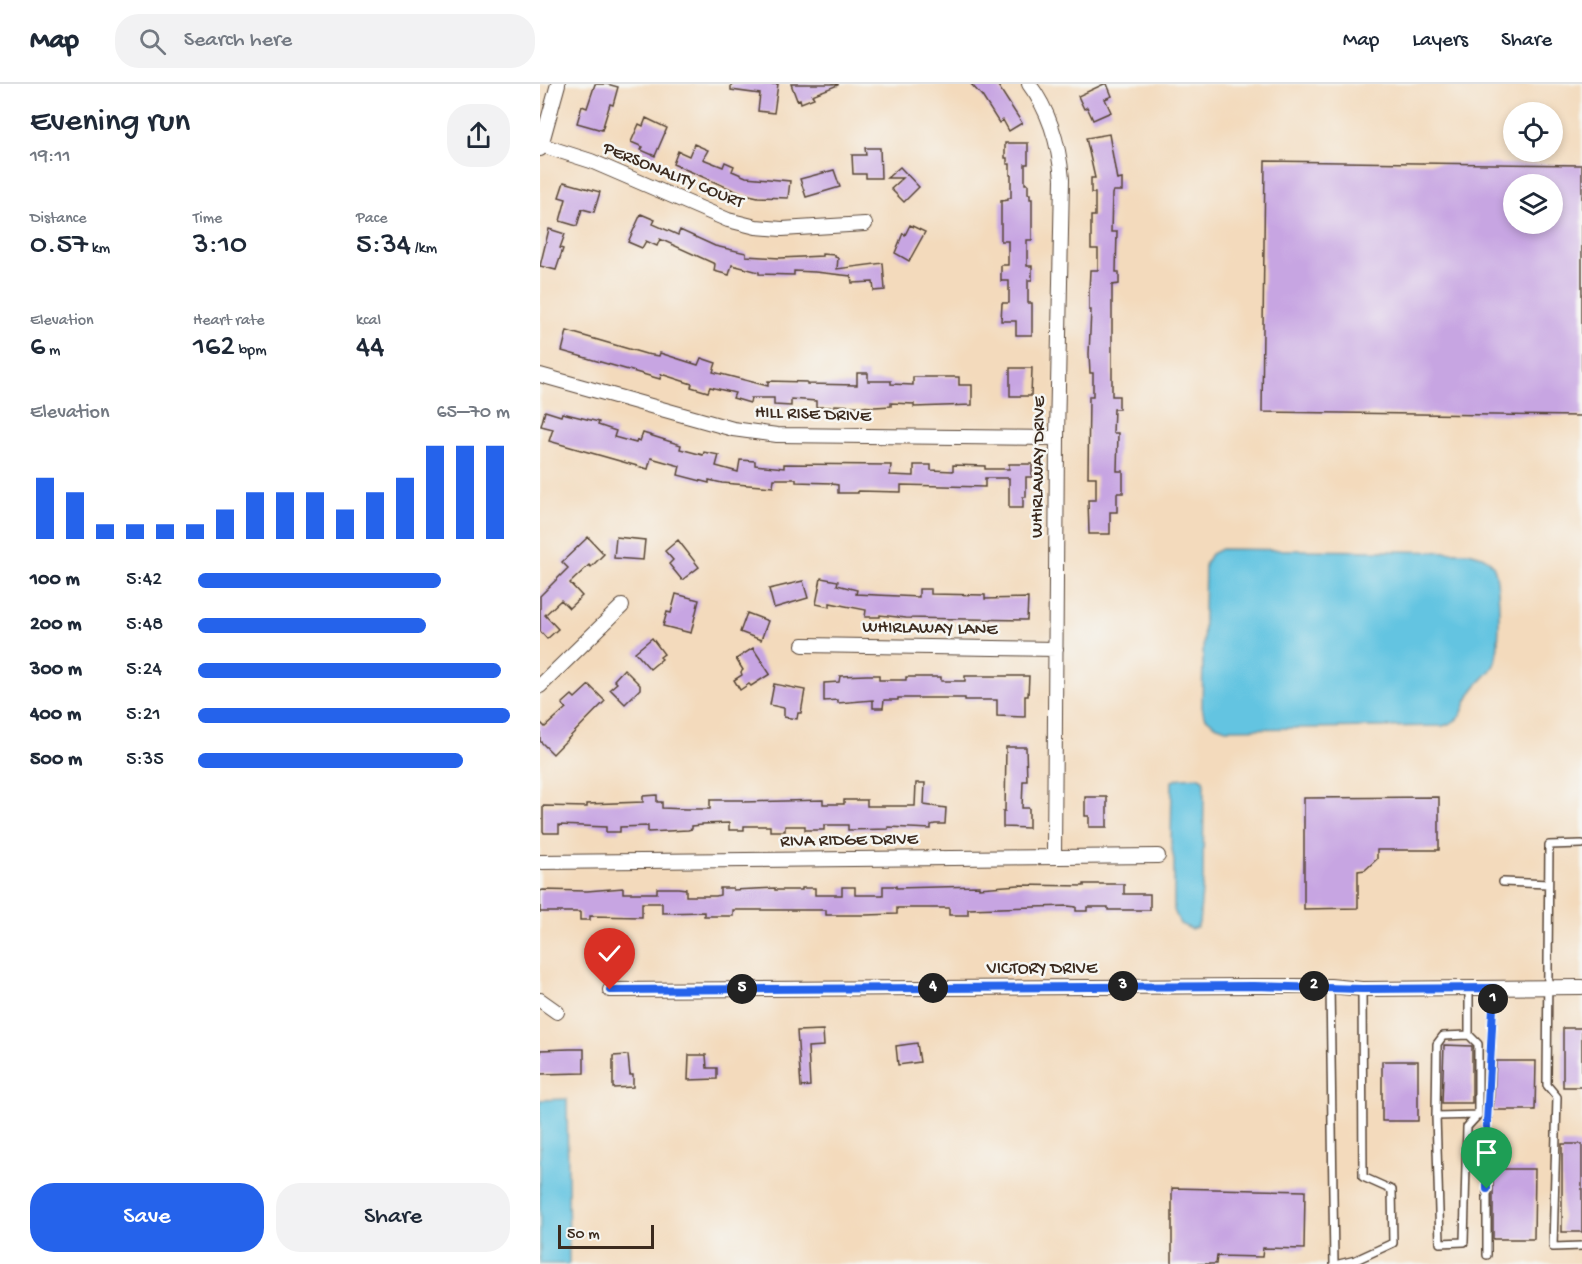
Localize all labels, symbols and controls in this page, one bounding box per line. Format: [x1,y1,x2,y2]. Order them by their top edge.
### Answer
search box [115,14,535,68]
text: Map [30,25,79,58]
icon: search [136,25,169,58]
text: Search here [184,28,292,54]
text: Map [1343,29,1379,54]
text: Layers [1412,29,1468,54]
text: Share [1501,29,1552,54]
map controls [1503,102,1563,234]
button: locate [1503,102,1563,162]
text: Evening run [30,104,190,142]
button: share [447,104,510,167]
street label: PERSONALITY COURT [599,138,747,214]
text: 19:11 [30,146,71,169]
button: layers [1503,174,1563,234]
text: Distance [30,210,87,229]
text: Time [193,210,222,229]
text: Pace [356,210,387,229]
text: 0.57 [30,229,88,264]
text: 3:10 [193,229,247,264]
text: 5:34 [356,229,411,264]
text: km [88,240,110,259]
text: /km [411,240,437,259]
text: Elevation [30,312,94,331]
text: Heart rate [193,312,265,331]
text: kcal [356,312,381,331]
text: 6 [30,331,45,366]
text: 162 [193,331,235,366]
text: 44 [356,331,384,366]
text: m [45,342,60,361]
text: bpm [235,342,267,361]
street label: WHIRLAWAY DRIVE [1027,395,1051,538]
text: Elevation [30,402,110,425]
text: 65–70 m [436,402,510,425]
street label: HILL RISE DRIVE [754,402,872,428]
text: 100 m [30,569,80,592]
text: 5:42 [126,569,162,592]
text: 200 m [30,614,81,637]
text: 5:48 [126,614,163,637]
street label: WHIRLAWAY LANE [862,617,999,641]
text: 300 m [30,659,82,682]
text: 5:24 [126,659,162,682]
text: 400 m [30,704,81,727]
text: 5:21 [126,704,161,727]
text: 500 m [30,749,82,772]
text: 5:35 [126,749,164,772]
street label: RIVA RIDGE DRIVE [780,829,919,853]
pin [584,928,635,990]
icon: check [593,937,626,970]
street label: VICTORY DRIVE [986,959,1098,980]
pin: 3 [1108,971,1138,1001]
pin: 2 [1299,971,1329,1001]
pin: 4 [918,973,948,1003]
pin: 5 [727,974,757,1004]
text: 3 [1119,976,1127,995]
text: 2 [1310,976,1318,995]
text: 4 [929,978,937,997]
text: 5 [738,979,746,998]
pin: 1 [1478,984,1508,1014]
text: 1 [1490,989,1496,1008]
pin [1461,1127,1512,1189]
icon: arrive [1470,1136,1503,1169]
button: Save [30,1183,264,1252]
button: Share [276,1183,510,1252]
scale bar [558,1222,654,1250]
text: 50 m [567,1226,600,1245]

